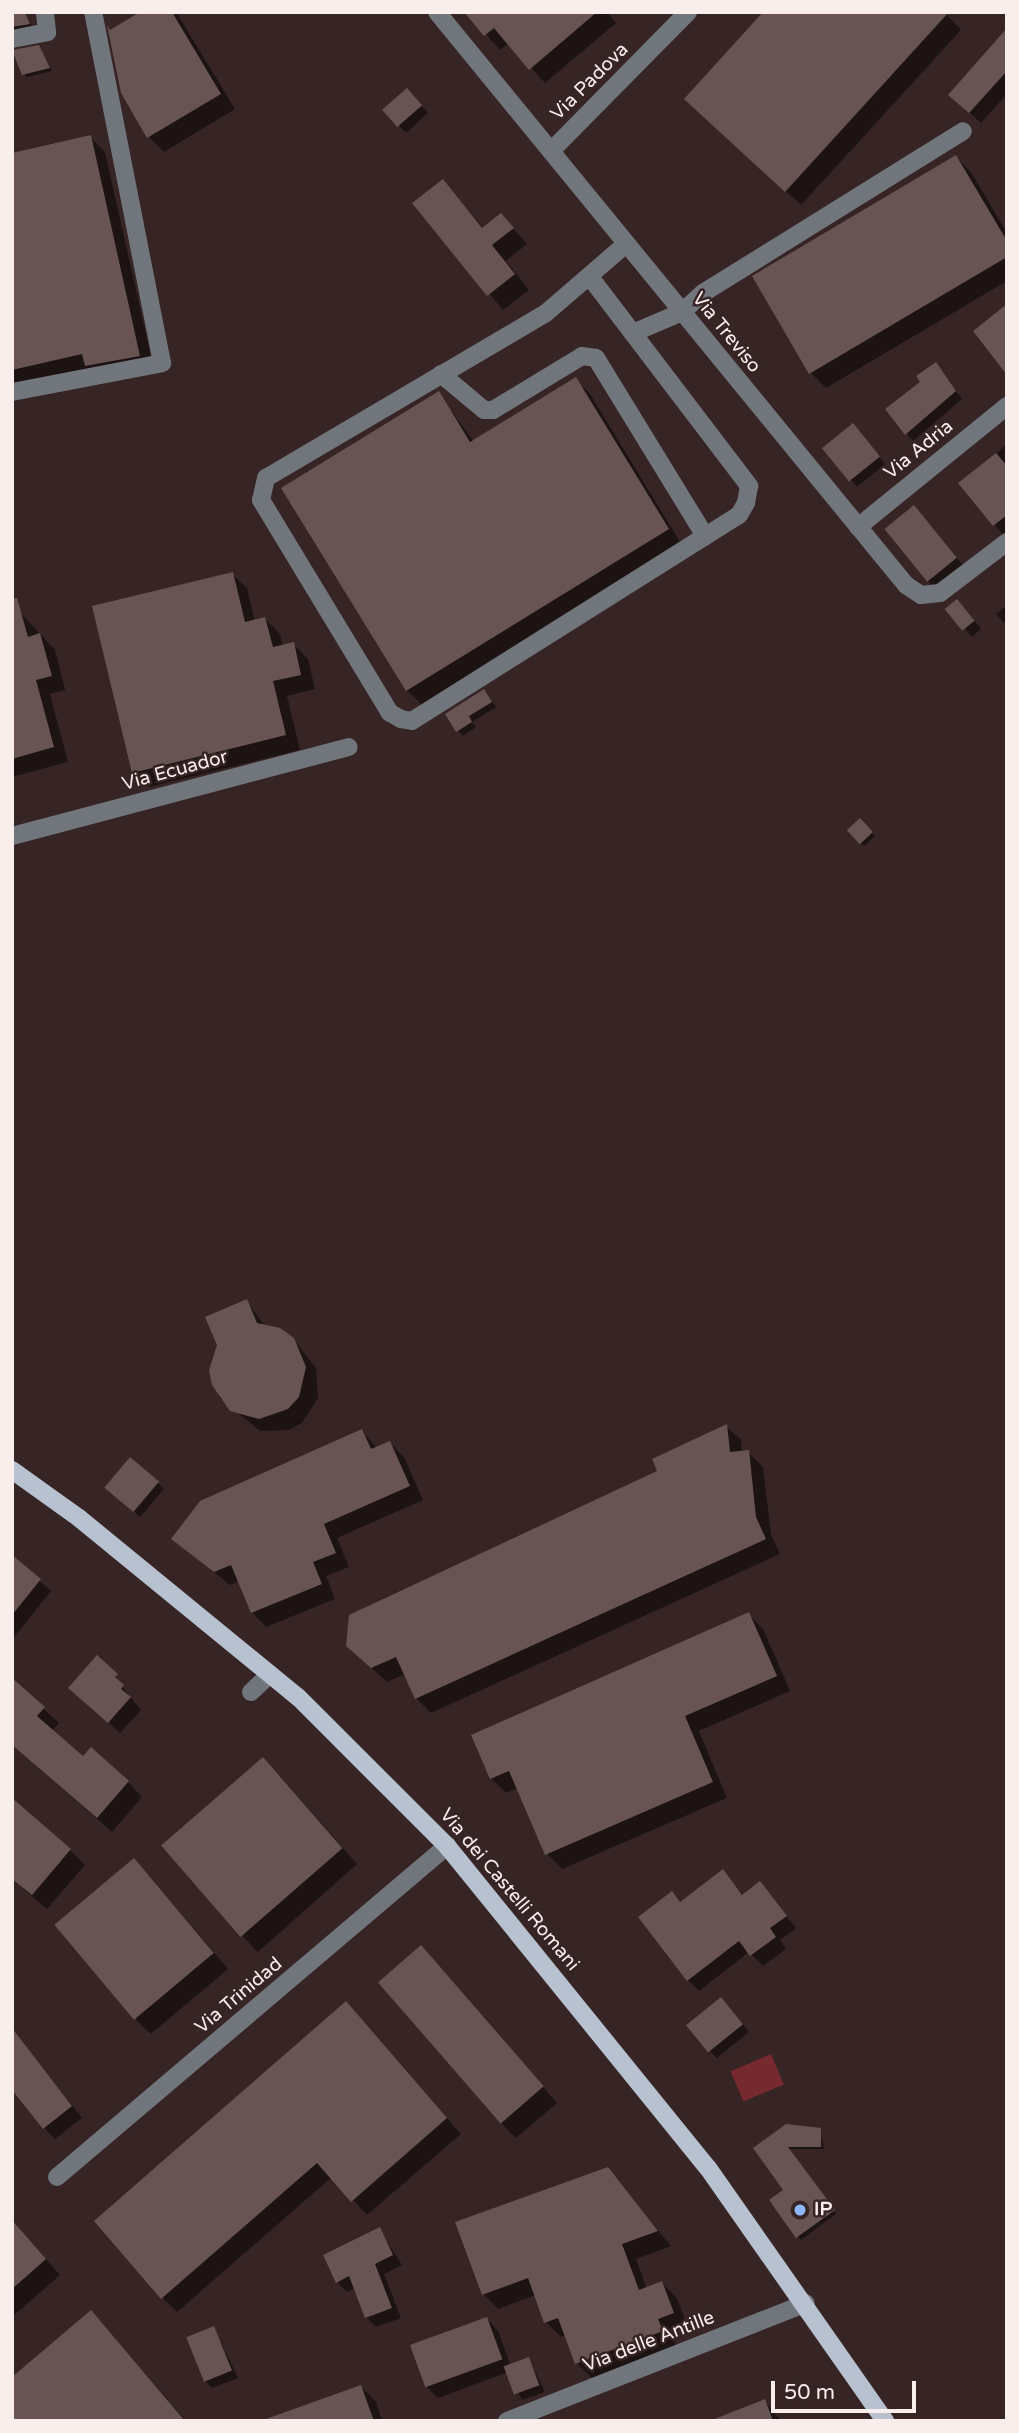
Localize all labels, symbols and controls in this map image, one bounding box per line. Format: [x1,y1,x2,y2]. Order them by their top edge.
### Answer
street label: Via Padova [546,38,634,126]
street label: Via Treviso [687,288,765,378]
street label: Via Adria [880,415,958,485]
street label: Via Ecuador [120,746,230,796]
street label: Via dei Castelli Romani [434,1804,584,1976]
street label: Via Trinidad [191,1953,287,2039]
place label: IP [814,2199,832,2221]
marker: IP [792,2202,808,2218]
street label: Via delle Antille [580,2306,718,2378]
scale bar [774,2366,919,2410]
text: 50 m [784,2380,835,2405]

